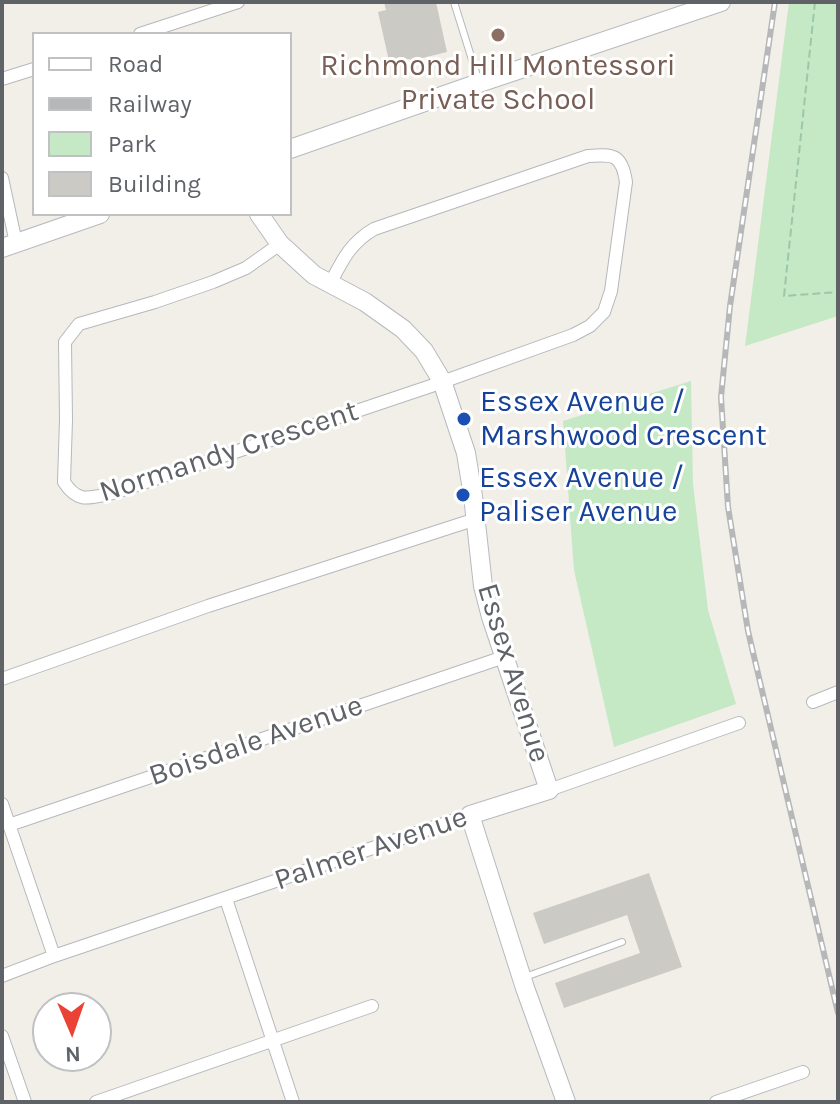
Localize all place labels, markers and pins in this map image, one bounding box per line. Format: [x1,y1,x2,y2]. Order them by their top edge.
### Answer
marker: Richmond Hill Montessori Private School [489,26,507,44]
place label: Richmond Hill Montessori Private School [320,48,676,118]
place label: Essex Avenue / Marshwood Crescent [480,384,767,454]
marker: Essex Avenue / Marshwood Crescent [455,410,473,428]
place label: Essex Avenue / Paliser Avenue [479,460,684,530]
marker: Essex Avenue / Paliser Avenue [454,486,472,504]

